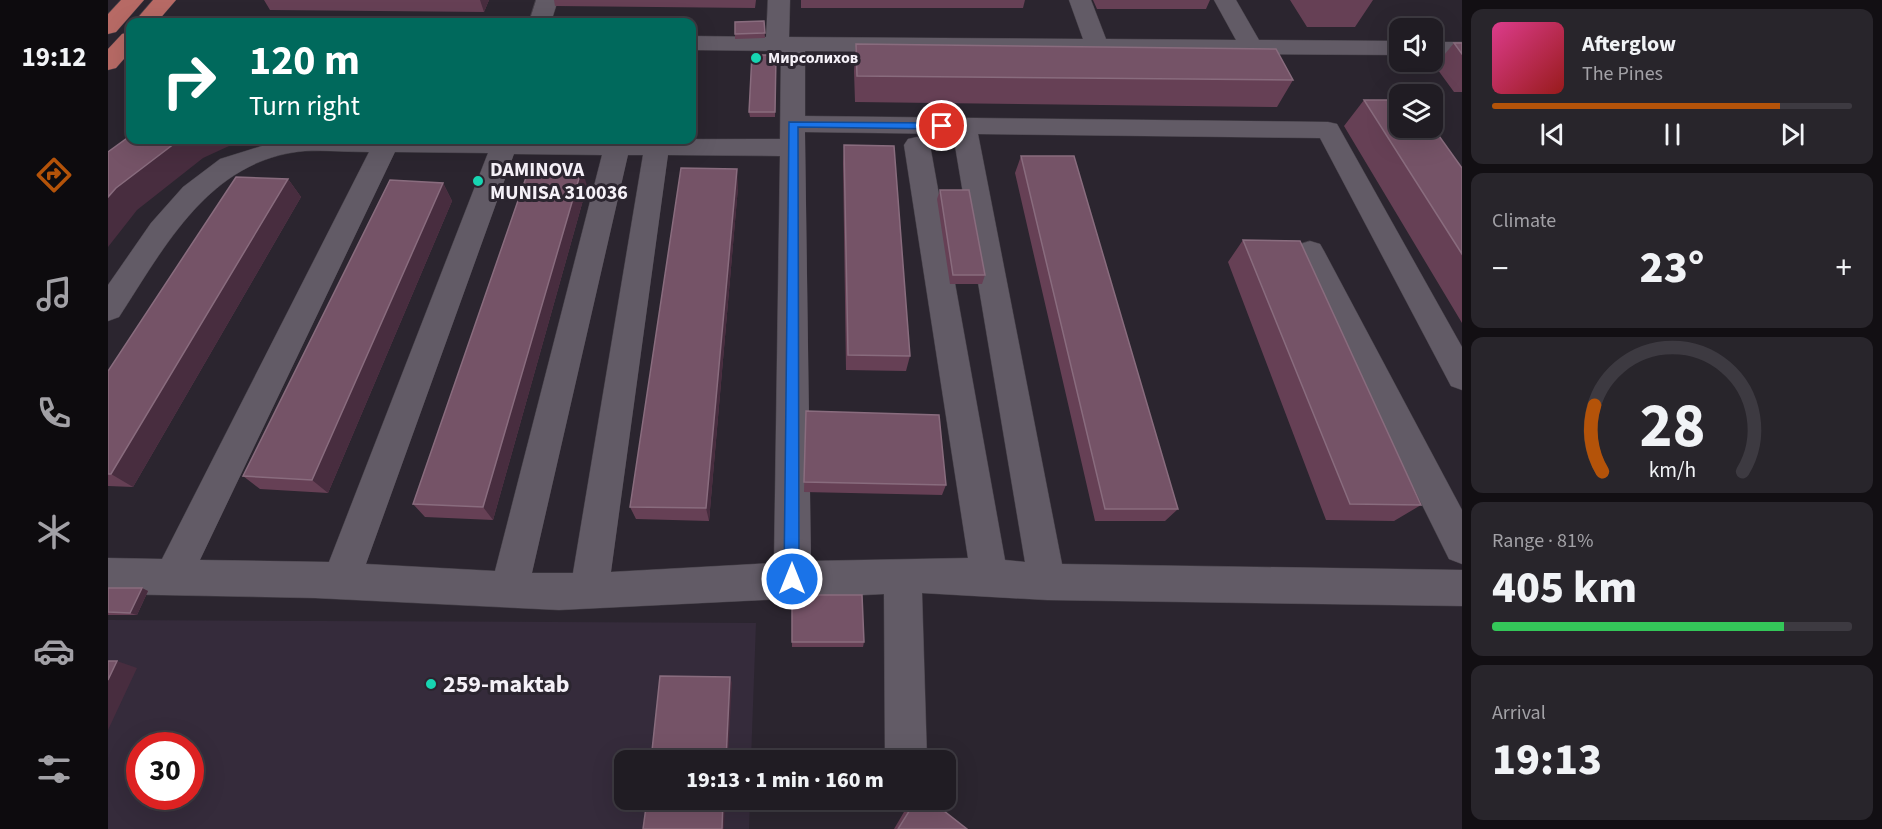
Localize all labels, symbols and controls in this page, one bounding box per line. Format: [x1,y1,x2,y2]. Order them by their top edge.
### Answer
map controls [1389,18,1443,138]
button: sound [1389,18,1443,72]
text: Afterglow [1582,28,1676,60]
text: 120 m [249,31,360,91]
text: 19:12 [21,38,87,77]
icon: right [150,42,228,120]
place label: Мирсолихов [768,47,858,69]
marker: Мирсолихов [749,51,763,65]
text: The Pines [1582,60,1663,88]
button: layers [1389,84,1443,138]
text: Turn right [249,87,360,126]
pin [916,100,967,151]
icon: arrive [925,109,958,142]
icon: previous [1536,118,1569,151]
icon: pause [1656,118,1689,151]
icon: next [1776,118,1809,151]
icon: directions [33,154,75,196]
place label: DAMINOVA MUNISA 310036 [490,156,628,207]
marker: DAMINOVA MUNISA 310036 [471,174,485,188]
text: Climate [1492,207,1556,235]
text: 23° [1640,236,1704,300]
text: − [1492,245,1508,292]
text: + [1836,245,1852,292]
icon: music [33,273,75,315]
text: 28 [1639,382,1705,471]
icon: phone [33,392,75,434]
text: km/h [1648,455,1696,486]
icon: climate [33,511,75,553]
text: Range · 81% [1492,527,1593,555]
position arrow [760,547,824,611]
text: 405 km [1492,556,1637,620]
icon: car [33,630,75,672]
place label: 259-maktab [443,667,570,702]
marker: 259-maktab [424,677,438,691]
text: Arrival [1492,699,1546,727]
text: 19:13 [1492,728,1602,792]
speed limit sign: 30 [126,732,204,810]
icon: filters [33,748,75,790]
text: 19:13 · 1 min · 160 m [686,764,884,796]

